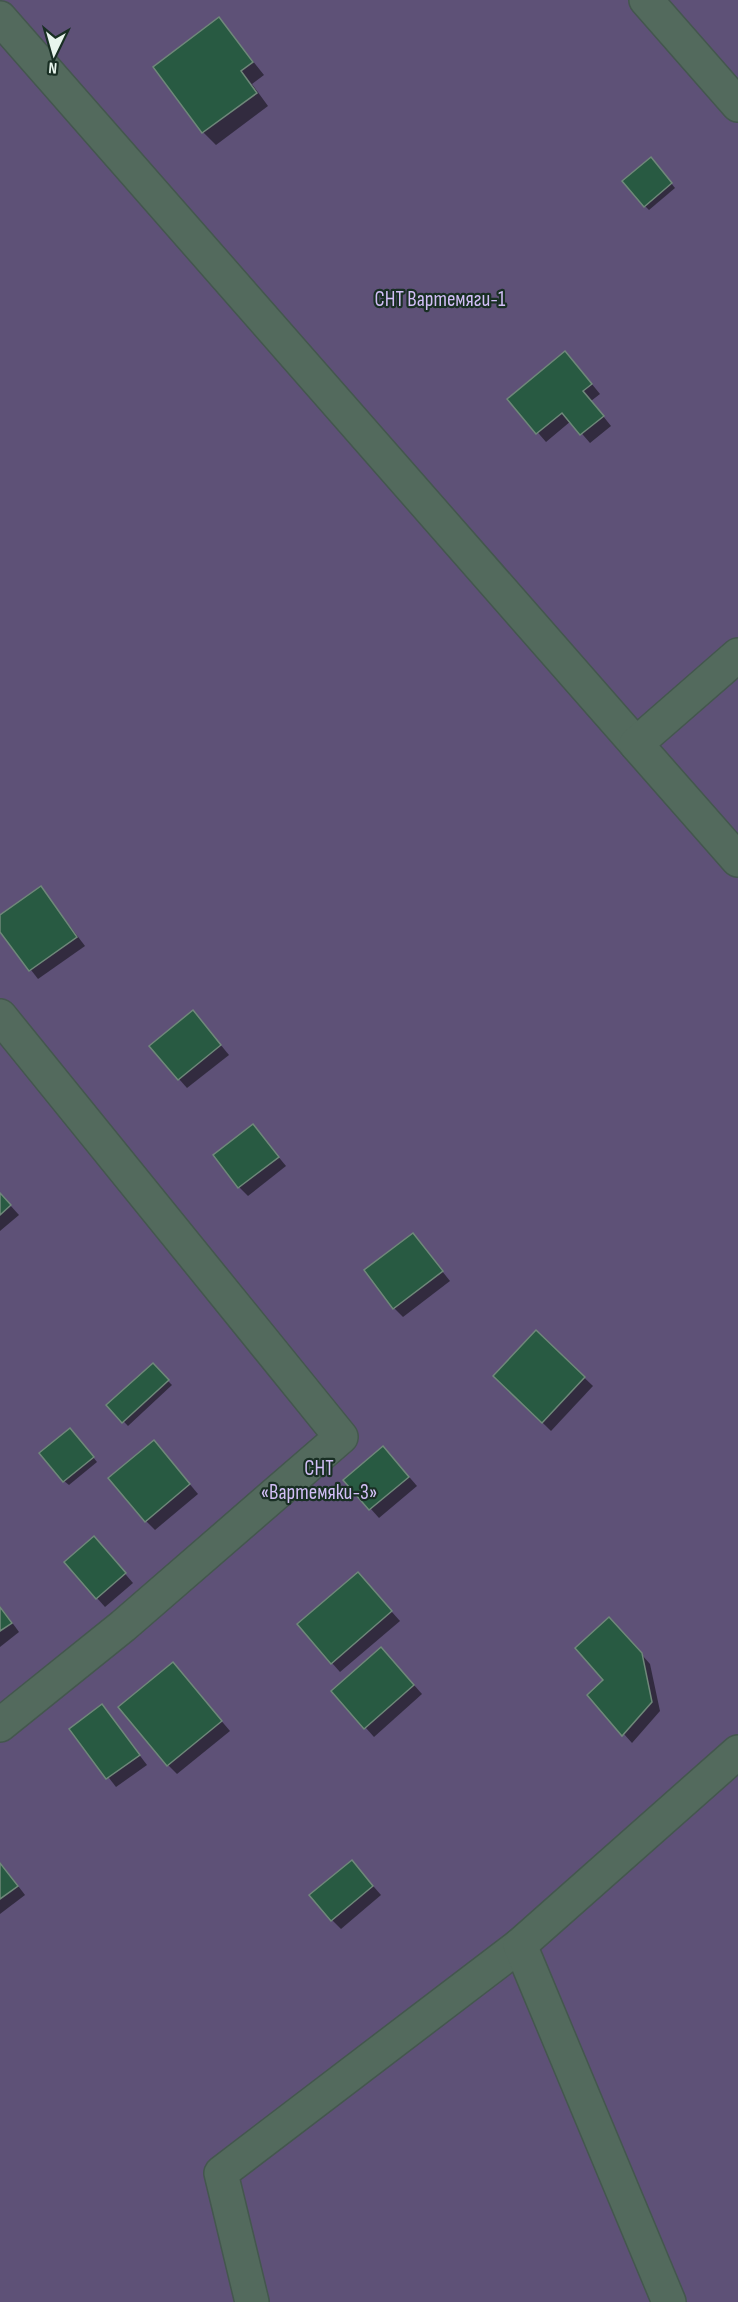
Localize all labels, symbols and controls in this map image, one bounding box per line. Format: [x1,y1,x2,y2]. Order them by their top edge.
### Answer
north arrow [24,24,84,84]
text: N [48,58,58,77]
park label: СНТ Вартемяги-1 [375,287,506,312]
park label: СНТ «Вартемяки-3» [261,1456,377,1505]

